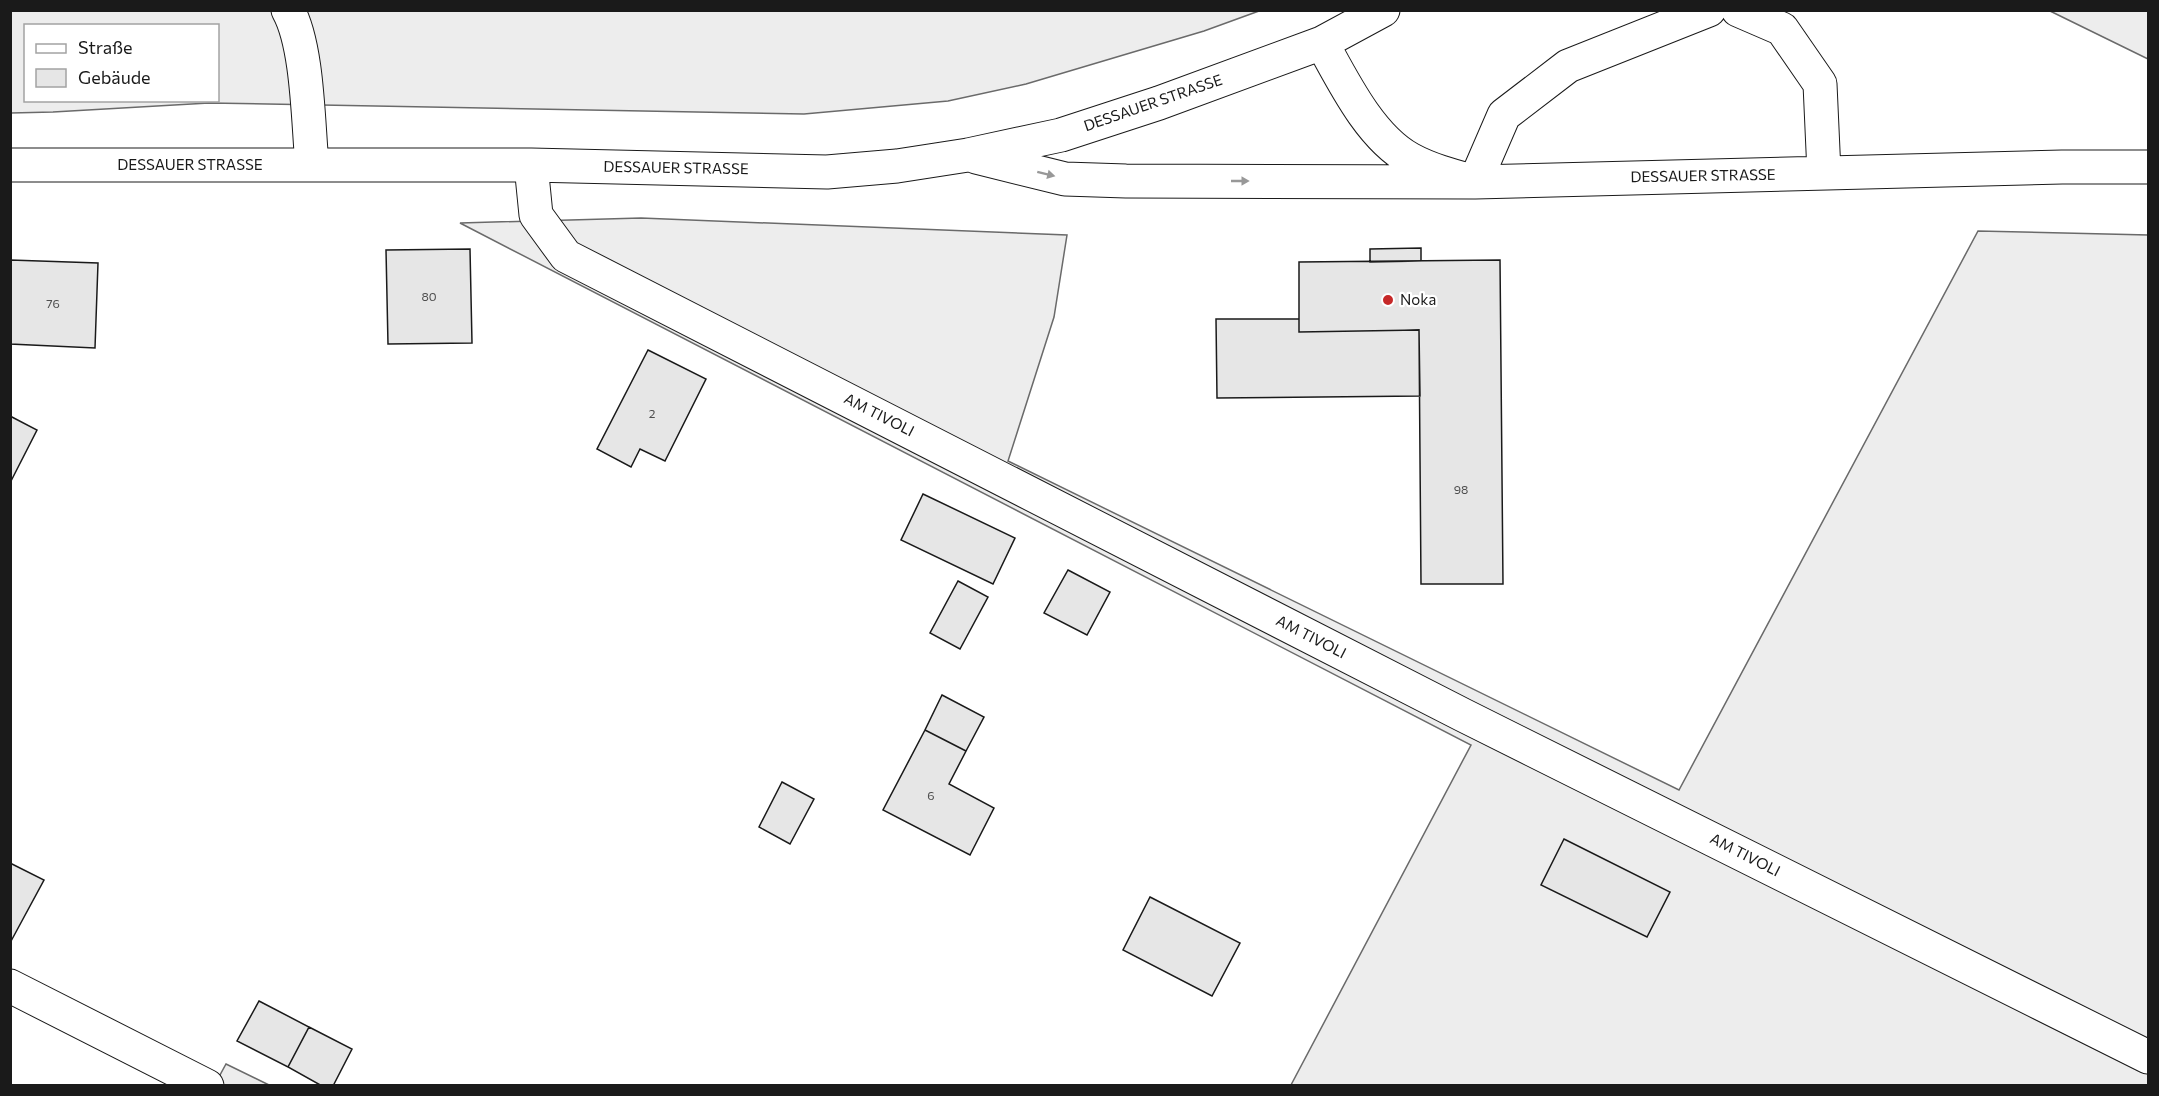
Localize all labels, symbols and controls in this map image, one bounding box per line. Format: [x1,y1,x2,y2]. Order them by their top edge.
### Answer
legend [24,24,219,102]
text: Straße [78,36,133,58]
text: Gebäude [78,66,151,88]
street label: DESSAUER STRASSE [1081,70,1224,134]
street label: DESSAUER STRASSE [117,155,263,173]
street label: DESSAUER STRASSE [603,157,749,177]
street label: DESSAUER STRASSE [1630,165,1776,185]
one-way arrow [1036,169,1055,179]
one-way arrow [1230,176,1249,186]
house number: 80 [421,289,437,303]
place label: Noka [1400,290,1436,308]
marker: Noka [1381,293,1395,307]
house number: 76 [46,296,60,310]
street label: AM TIVOLI [841,389,918,439]
house number: 2 [649,406,656,420]
house number: 98 [1454,482,1468,496]
street label: AM TIVOLI [1273,611,1350,661]
house number: 6 [927,788,935,802]
street label: AM TIVOLI [1707,829,1784,879]

